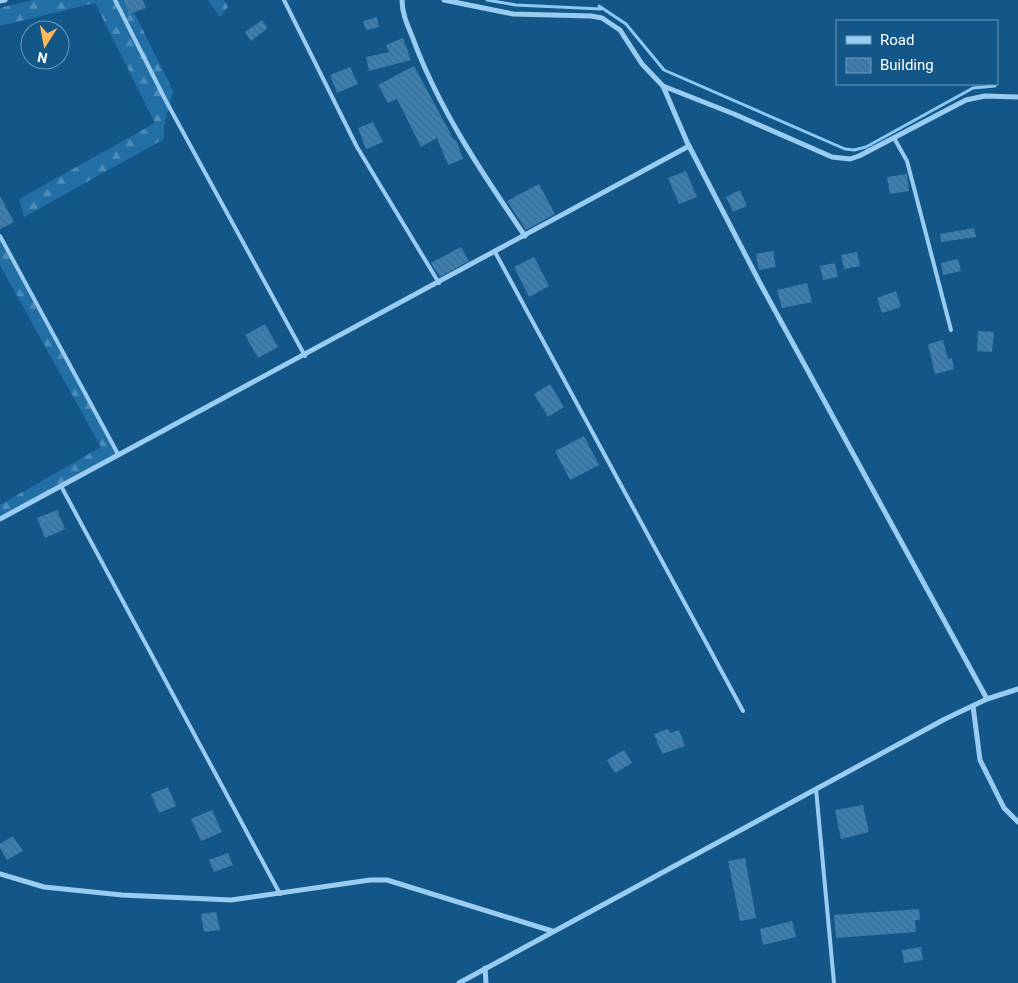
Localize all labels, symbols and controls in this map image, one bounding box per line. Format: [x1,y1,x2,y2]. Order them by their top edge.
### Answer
north arrow [20,20,70,70]
legend [836,20,998,85]
text: Road [880,31,914,49]
text: N [36,49,49,67]
text: Building [880,56,934,74]

